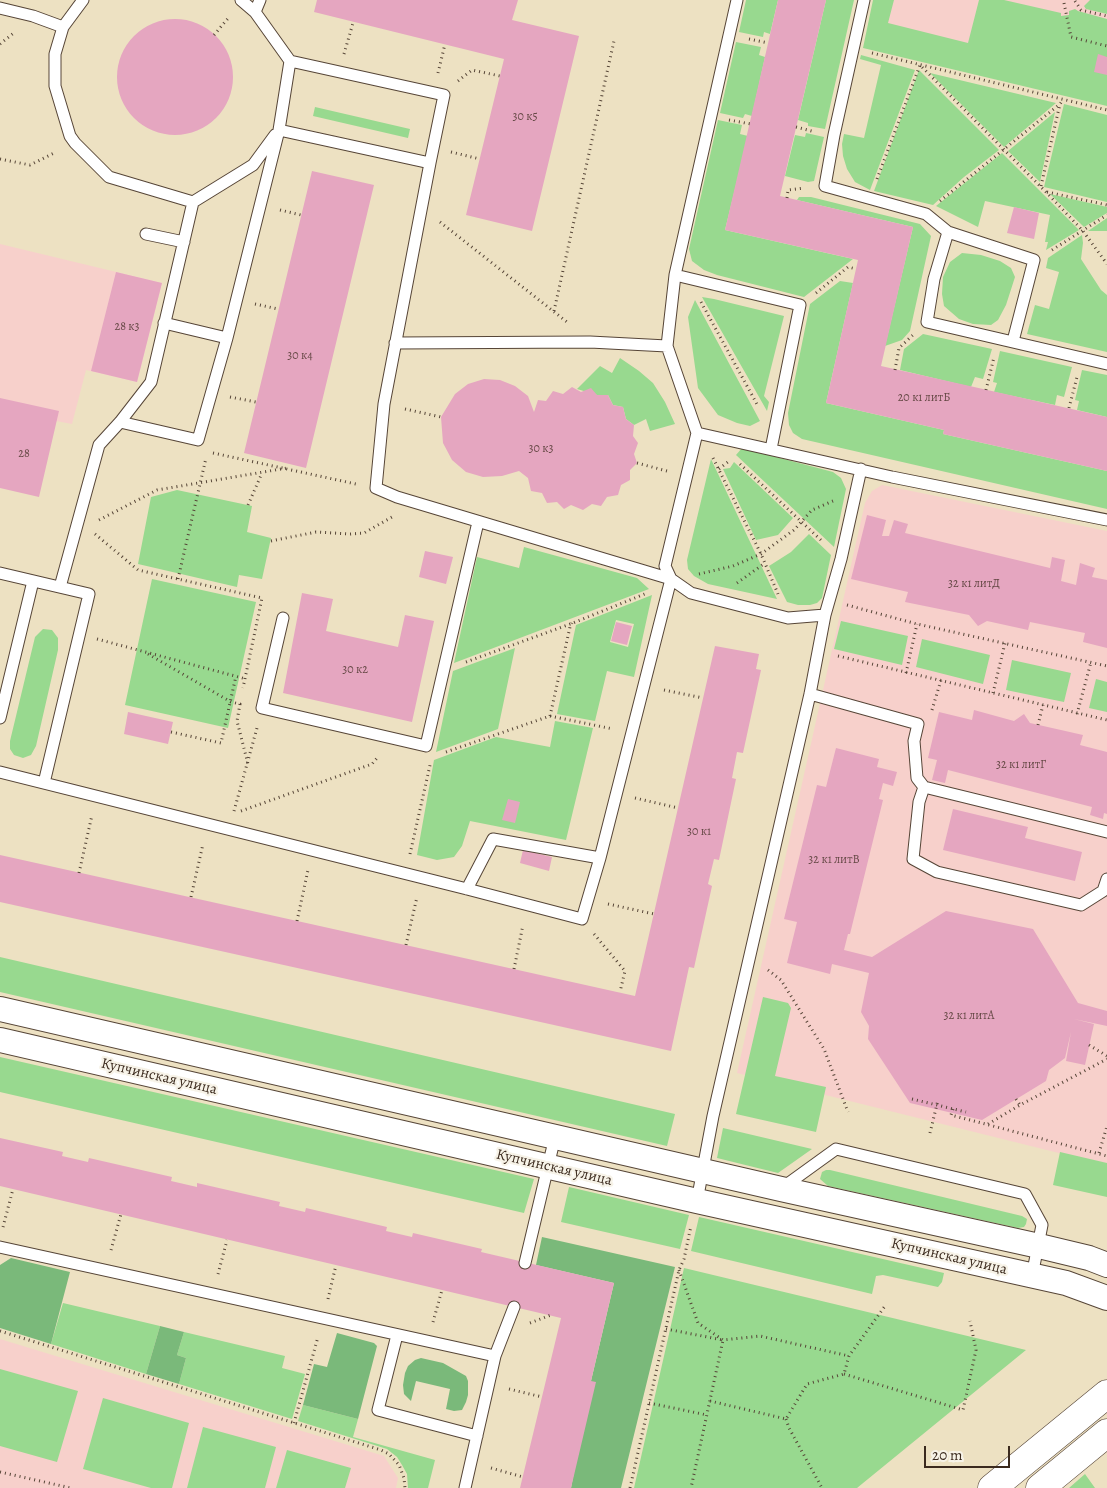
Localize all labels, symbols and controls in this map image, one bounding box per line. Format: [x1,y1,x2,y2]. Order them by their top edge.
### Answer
house number: 30 к5 [512,110,538,124]
house number: 28 к3 [114,320,140,334]
house number: 30 к4 [287,349,313,363]
house number: 20 к1 литБ [898,391,950,405]
house number: 30 к3 [529,442,553,456]
house number: 28 [18,447,30,461]
house number: 32 к1 литД [948,577,1000,591]
house number: 30 к2 [342,663,368,677]
house number: 32 к1 литГ [996,758,1046,772]
house number: 30 к1 [687,825,711,839]
house number: 32 к1 литВ [808,853,860,867]
house number: 32 к1 литА [943,1009,995,1023]
street label: Купчинская улица [99,1055,219,1099]
street label: Купчинская улица [494,1146,614,1190]
street label: Купчинская улица [889,1235,1009,1279]
scale bar [927,1436,1013,1468]
text: 20 m [932,1445,963,1465]

